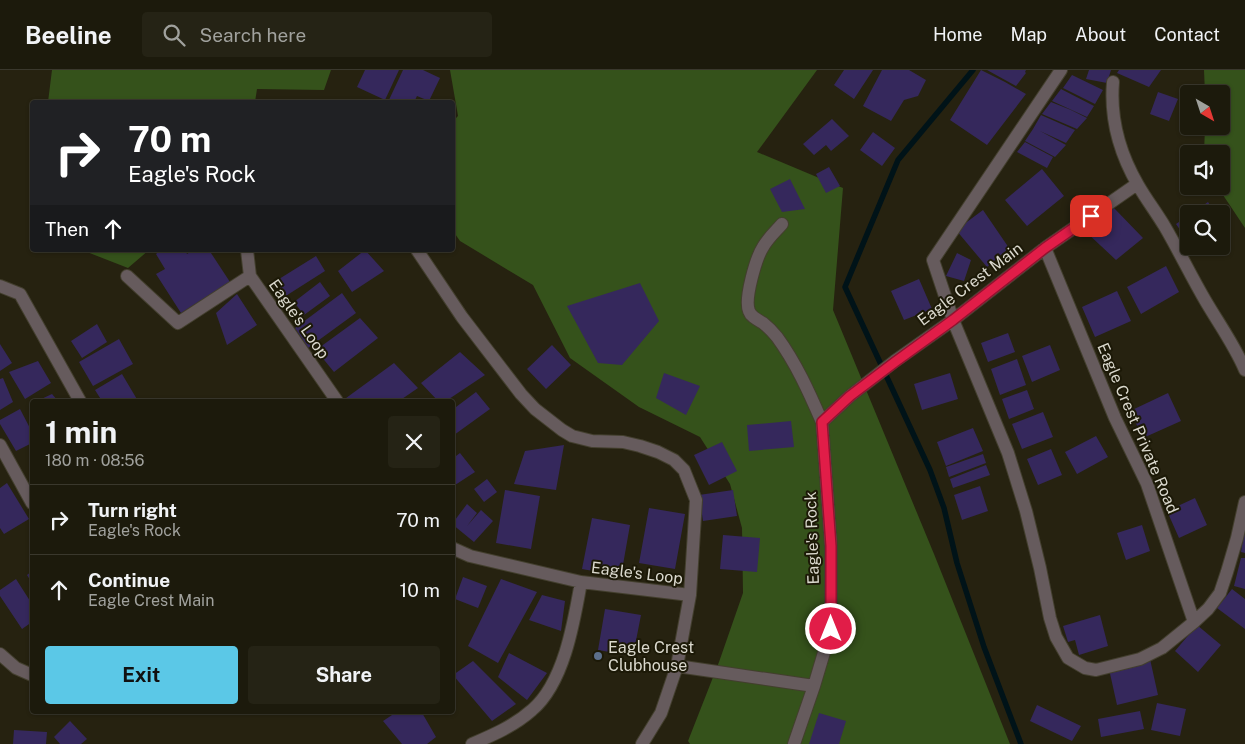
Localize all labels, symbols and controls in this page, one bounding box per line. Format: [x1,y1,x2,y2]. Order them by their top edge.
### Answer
search box [142,12,492,57]
text: Beeline [25,21,112,49]
icon: search [160,21,188,49]
text: Search here [200,24,306,46]
text: Home [933,24,983,45]
text: Map [1011,24,1047,45]
text: About [1075,24,1126,45]
text: Contact [1154,24,1220,45]
north arrow [1180,85,1230,135]
map controls [1180,85,1230,255]
text: 70 m [128,119,211,160]
icon: right [45,120,110,185]
button: sound [1180,145,1230,195]
text: Eagle's Rock [128,161,256,187]
pin [1070,195,1112,237]
icon: arrive [1077,202,1105,230]
button: search [1180,205,1230,255]
icon: ahead [99,215,127,243]
text: Then [45,218,89,240]
street label: Eagle Crest Main [914,238,1026,330]
street label: Eagle's Loop [265,276,333,362]
street label: Eagle Crest Private Road [1093,340,1183,516]
text: 1 min [45,414,117,450]
button: close [388,416,440,468]
text: 180 m · 08:56 [45,451,145,470]
street label: Eagle's Rock [801,491,823,585]
text: Turn right [88,499,177,521]
icon: right [45,506,73,534]
text: 70 m [396,509,440,531]
text: Eagle's Rock [88,521,181,540]
street label: Eagle's Loop [590,558,684,588]
text: Continue [88,569,170,591]
icon: ahead [45,576,73,604]
text: 10 m [400,579,440,601]
text: Eagle Crest Main [88,591,214,610]
position arrow [804,602,856,654]
place label: Eagle Crest Clubhouse [608,638,694,675]
button: Exit [45,646,238,704]
button: Share [248,646,440,704]
marker: Eagle Crest Clubhouse [592,650,604,662]

